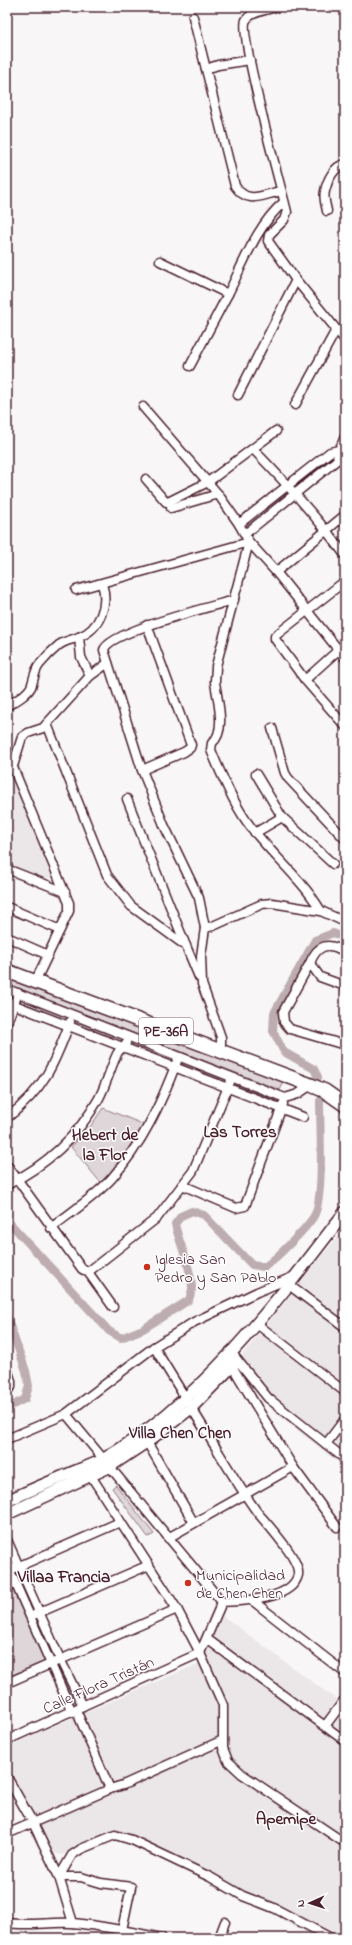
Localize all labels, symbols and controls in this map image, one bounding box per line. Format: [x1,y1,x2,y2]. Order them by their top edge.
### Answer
road number: PE-36A [139,1018,193,1044]
district label: Las Torres [203,1120,277,1145]
district label: Hebert de la Flor [72,1123,140,1168]
place label: Iglesia San Pedro y San Pablo [155,1248,276,1290]
marker: Iglesia San Pedro y San Pablo [142,1262,152,1272]
district label: Villa Chen Chen [128,1421,232,1446]
place label: Municipalidad de Chen Chen [196,1564,285,1606]
district label: Villaa Francia [17,1565,110,1590]
marker: Municipalidad de Chen Chen [183,1578,193,1588]
street label: Calle Flora Tristán [39,1651,158,1721]
district label: Apemipe [256,1807,318,1832]
north arrow [290,1883,330,1923]
text: N [293,1899,309,1908]

